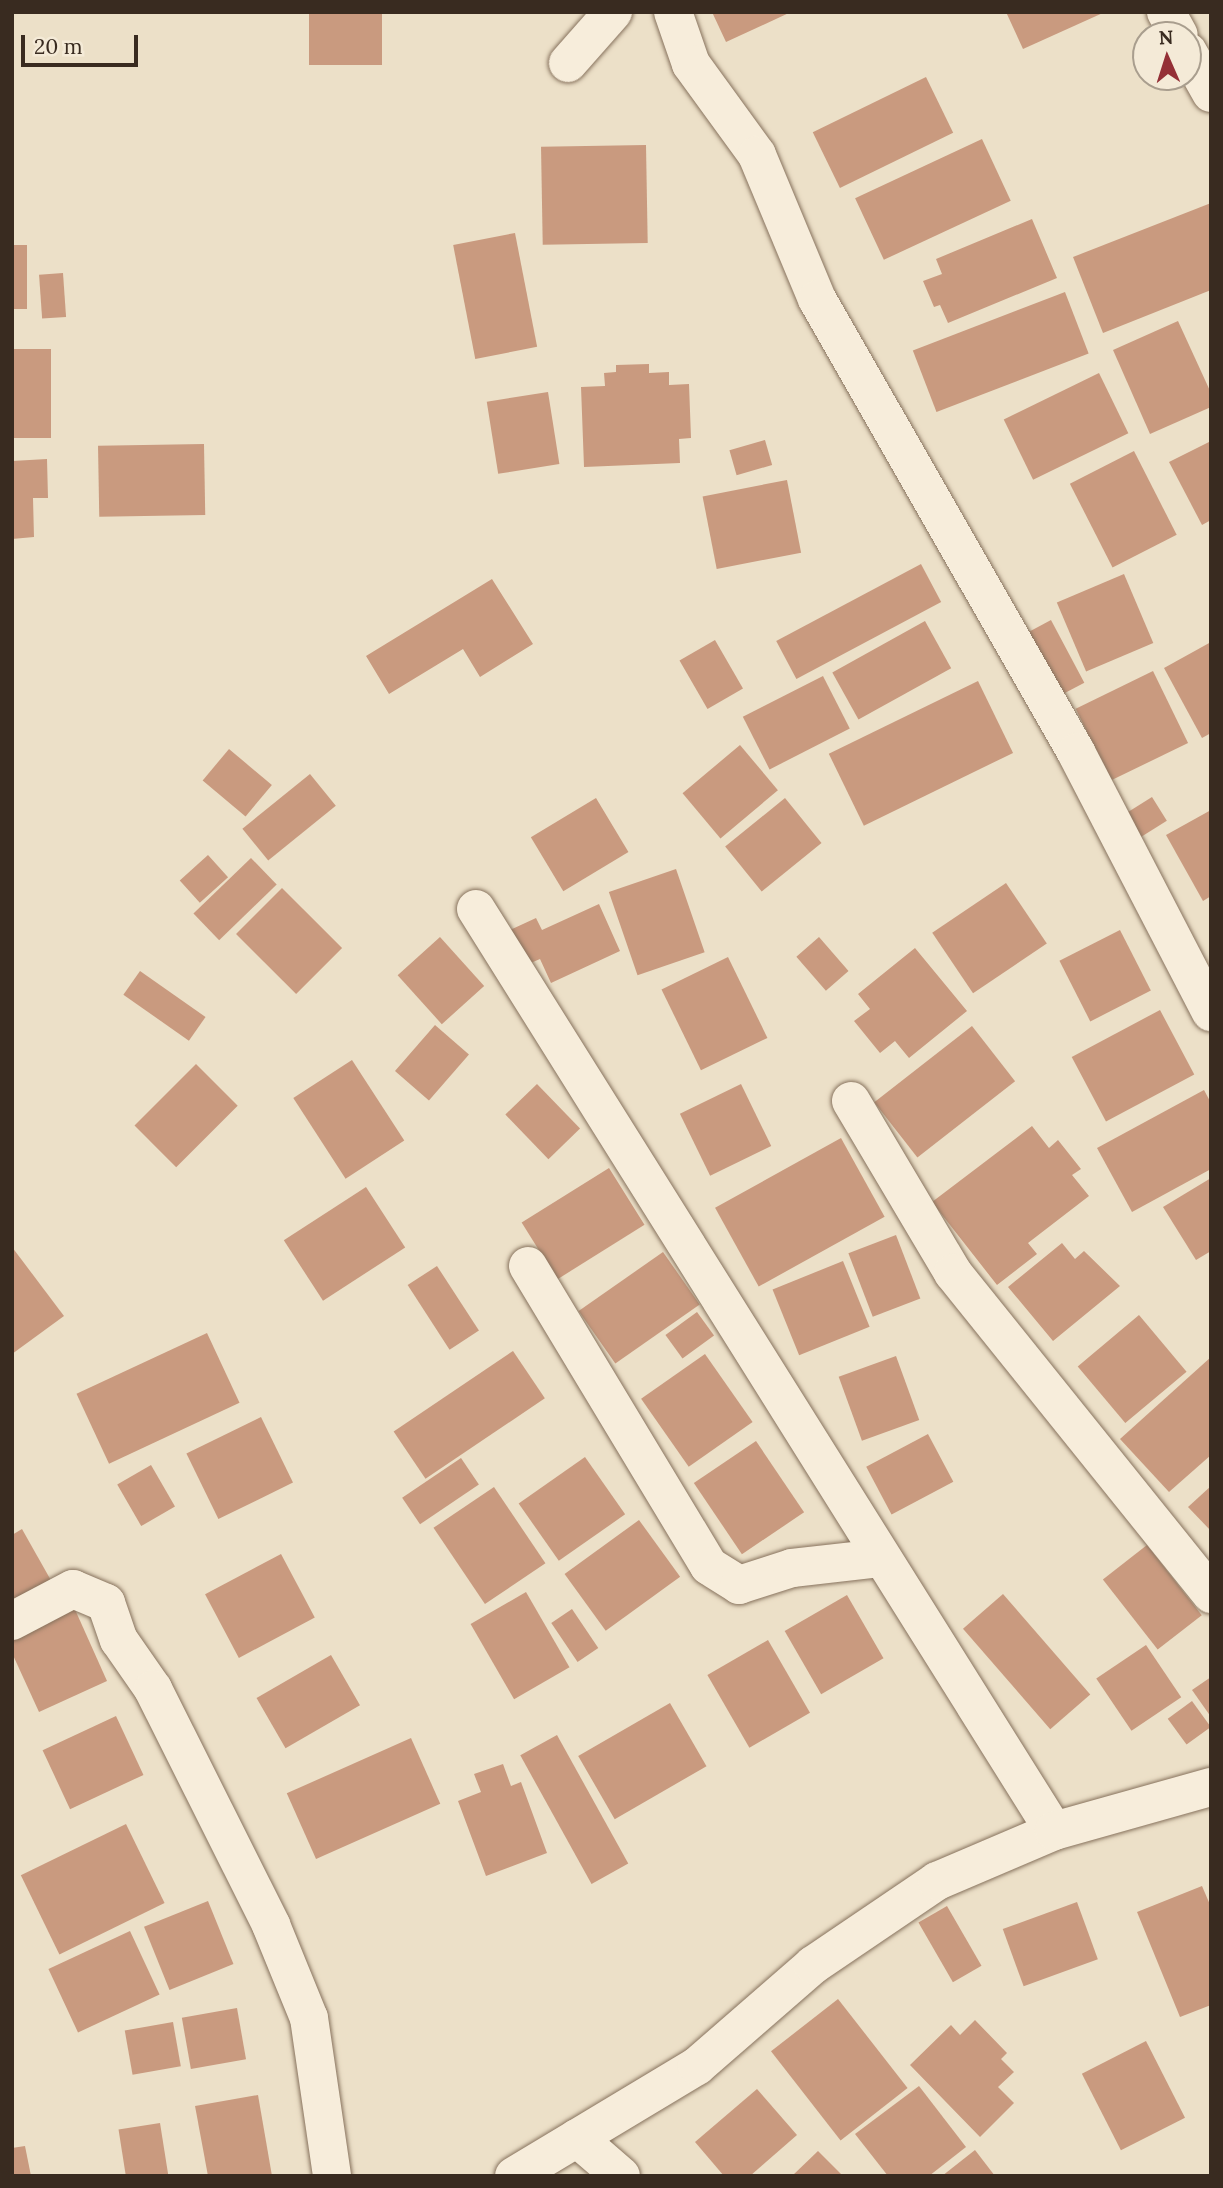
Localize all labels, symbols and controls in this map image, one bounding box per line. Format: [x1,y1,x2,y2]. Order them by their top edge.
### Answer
scale bar [24,21,142,65]
north arrow [1132,21,1202,91]
text: N [1158,25,1174,49]
text: 20 m [34,33,83,60]

